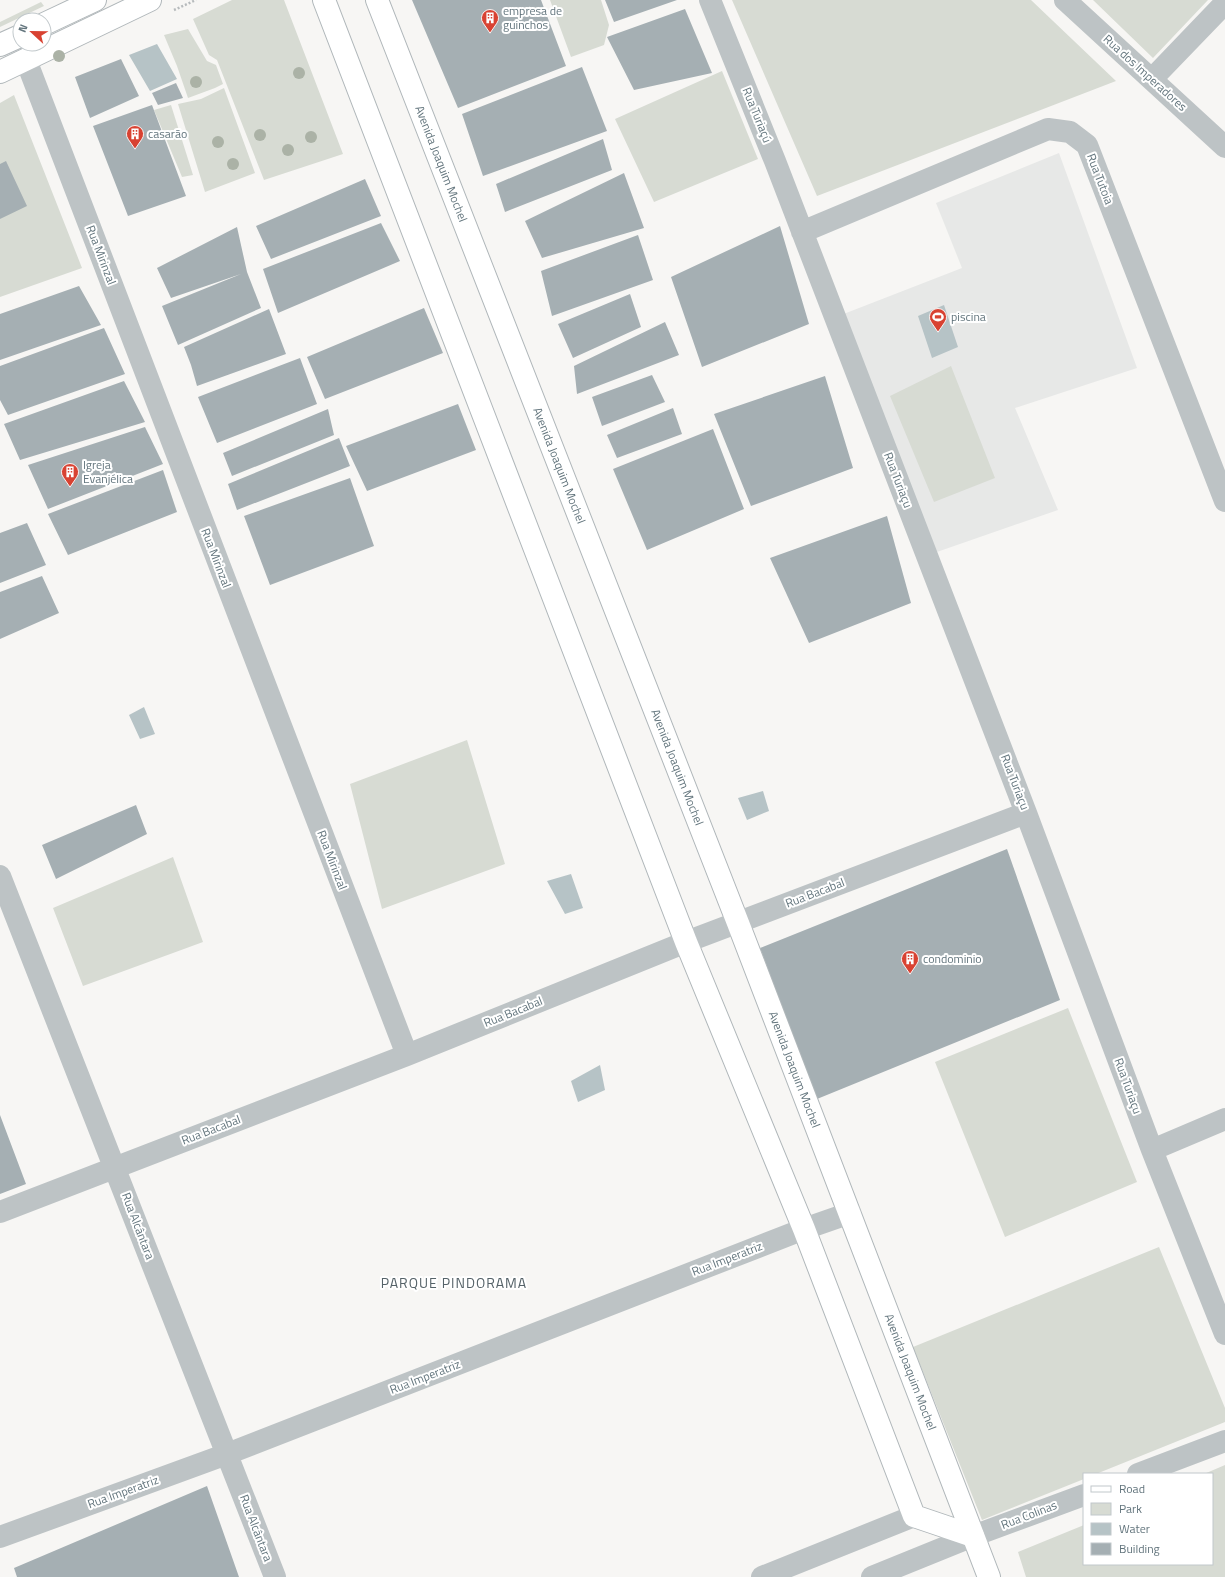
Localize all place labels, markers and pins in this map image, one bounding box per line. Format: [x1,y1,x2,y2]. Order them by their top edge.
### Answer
place label: empresa de guinchos [503,1,562,34]
building icon: empresa de guinchos [480,8,500,33]
building icon: casarão [125,124,145,149]
place label: casarão [148,124,187,143]
sports icon: piscina [928,307,948,332]
place label: piscina [951,307,986,326]
place label: Igreja Evanjélica [83,455,133,488]
building icon: Igreja Evanjélica [60,462,80,487]
building icon: condominio [900,949,920,974]
place label: condominio [923,949,982,968]

